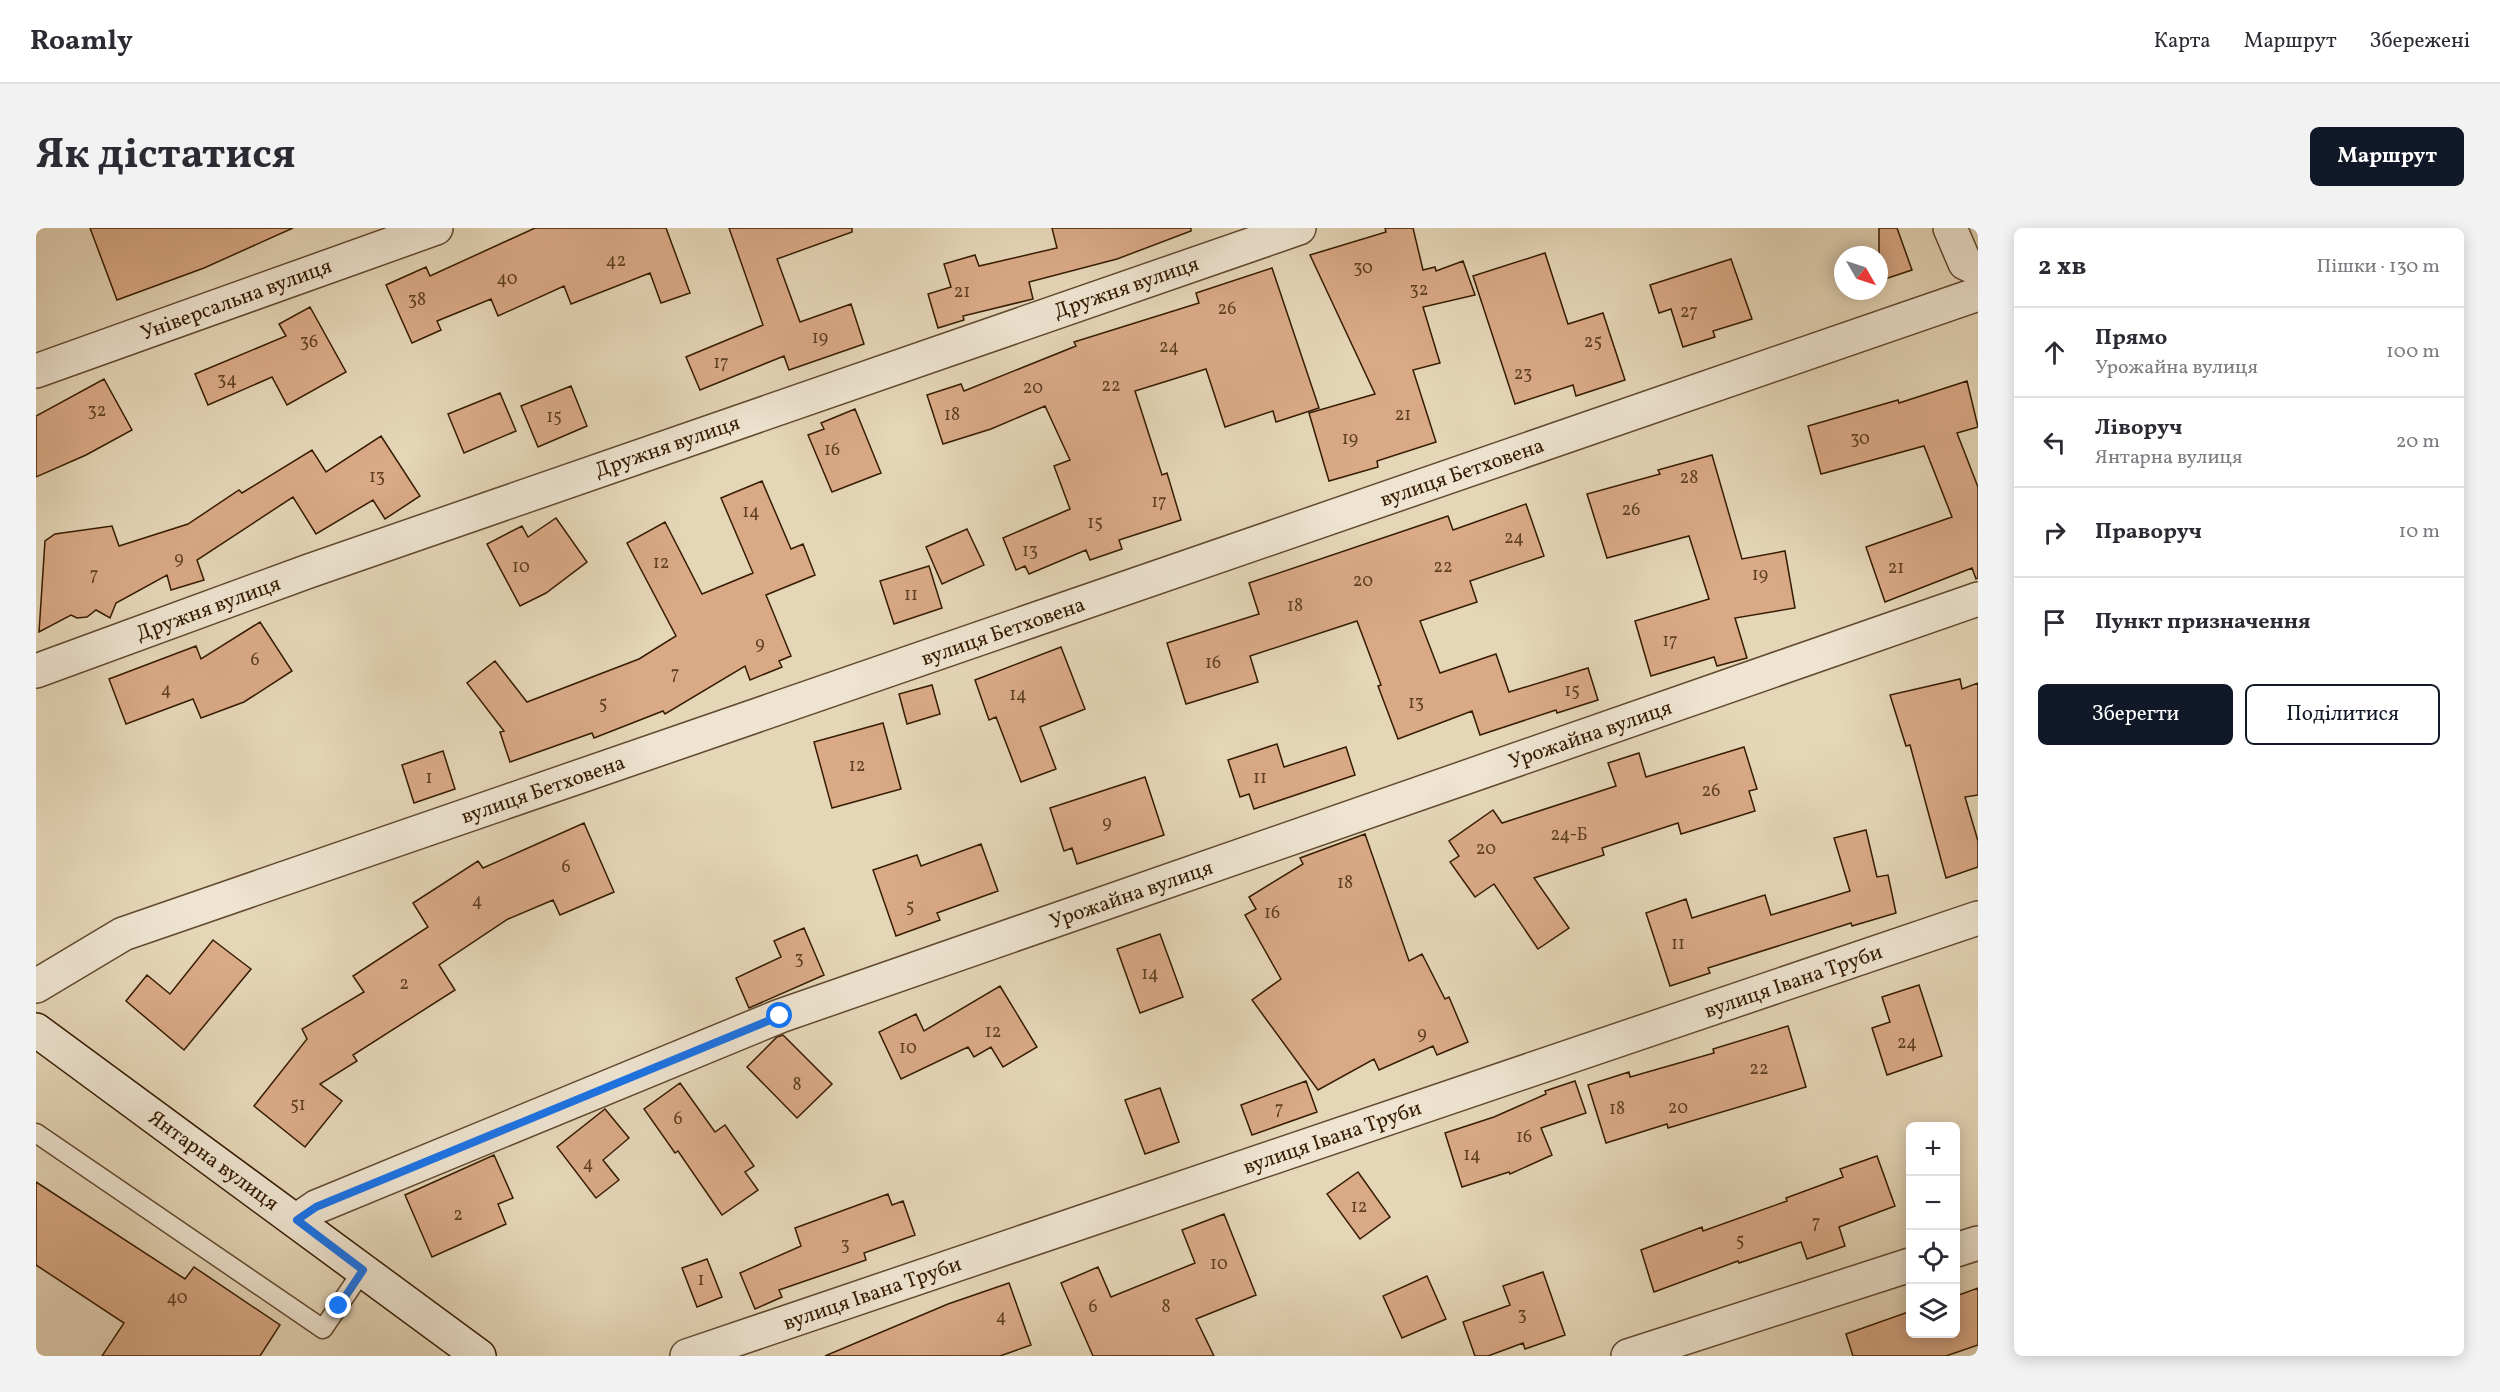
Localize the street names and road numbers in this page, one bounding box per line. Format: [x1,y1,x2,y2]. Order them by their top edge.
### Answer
street label: Дружня вулиця [1050,250,1203,327]
street label: Універсальна вулиця [137,252,336,349]
street label: Дружня вулиця [591,409,744,486]
street label: вулиця Бетховена [1377,432,1548,515]
street label: Дружня вулиця [132,570,285,649]
street label: вулиця Бетховена [918,591,1089,674]
street label: Урожайна вулиця [1505,694,1676,777]
street label: вулиця Бетховена [458,749,629,832]
street label: Урожайна вулиця [1046,854,1217,937]
street label: вулиця Івана Труби [1700,938,1887,1027]
street label: вулиця Івана Труби [1239,1094,1426,1183]
street label: Янтарна вулиця [142,1104,284,1218]
street label: вулиця Івана Труби [779,1250,966,1339]

